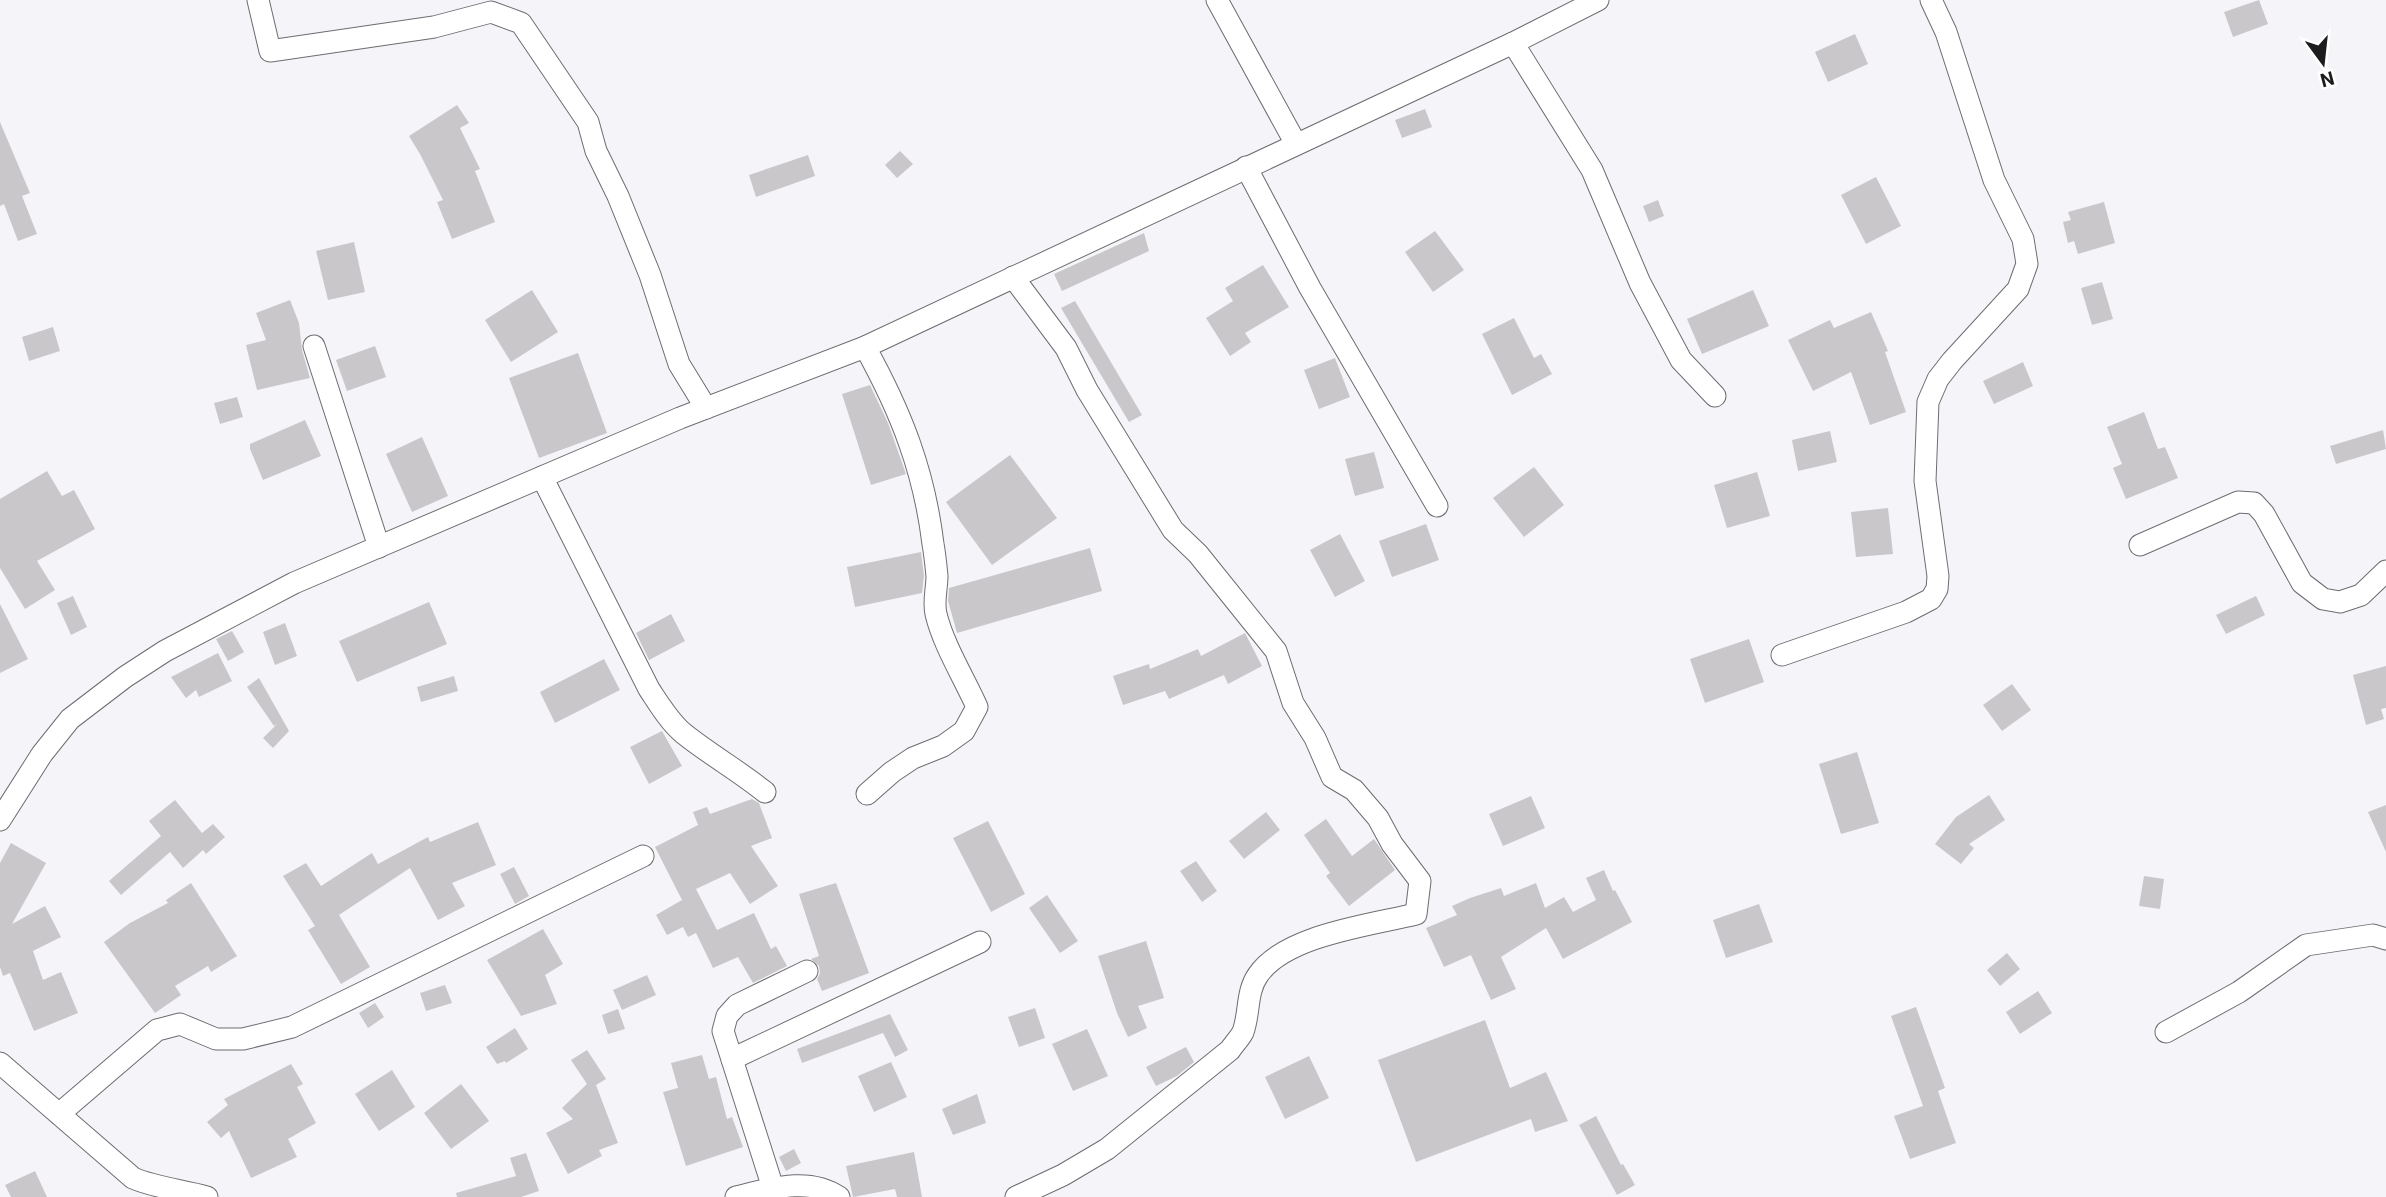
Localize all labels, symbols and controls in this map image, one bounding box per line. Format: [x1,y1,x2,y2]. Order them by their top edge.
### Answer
north arrow [2288,28,2358,98]
text: N [2318,66,2337,92]

